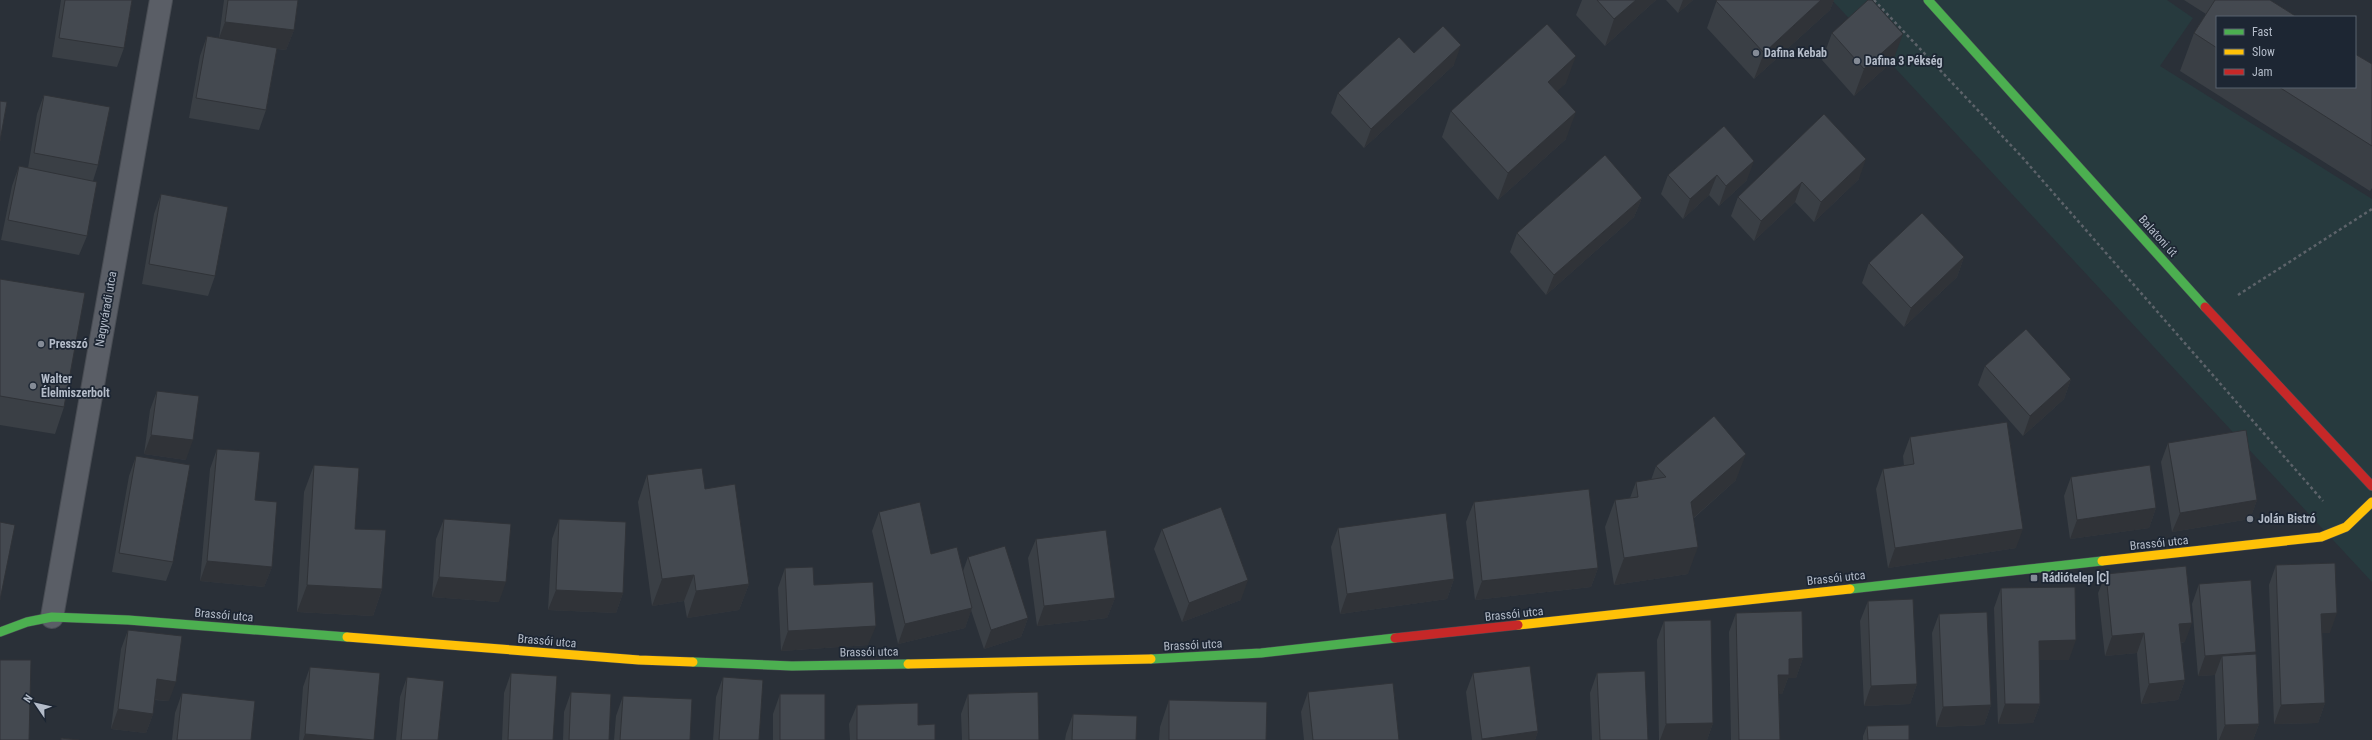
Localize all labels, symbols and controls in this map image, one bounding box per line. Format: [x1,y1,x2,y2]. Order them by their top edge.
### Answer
legend [2216,16,2356,88]
text: Fast [2252,25,2273,39]
text: Slow [2252,45,2275,59]
place label: Dafina Kebab [1764,46,1827,60]
marker: Dafina Kebab [1751,48,1761,58]
place label: Dafina 3 Pékség [1865,54,1943,68]
marker: Dafina 3 Pékség [1852,56,1862,66]
text: Jam [2252,65,2273,79]
street label: Balatoni út [2136,212,2181,260]
street label: Nagyváradi utca [92,270,120,348]
place label: Presszó [49,337,88,351]
marker: Presszó [36,339,46,349]
place label: Walter Élelmiszerbolt [41,372,110,400]
marker: Walter Élelmiszerbolt [28,381,38,391]
place label: Jolán Bistró [2258,512,2316,526]
marker: Jolán Bistró [2245,514,2255,524]
street label: Brassói utca [2129,533,2189,553]
street label: Brassói utca [1806,568,1866,588]
place label: Rádiótelep [C] [2042,570,2109,585]
marker: Rádiótelep [C] [2029,573,2039,583]
street label: Brassói utca [1484,604,1544,624]
street label: Brassói utca [194,605,254,625]
street label: Brassói utca [517,631,577,651]
street label: Brassói utca [1163,636,1223,654]
street label: Brassói utca [839,644,899,660]
north arrow [16,684,56,724]
text: N [21,692,36,705]

